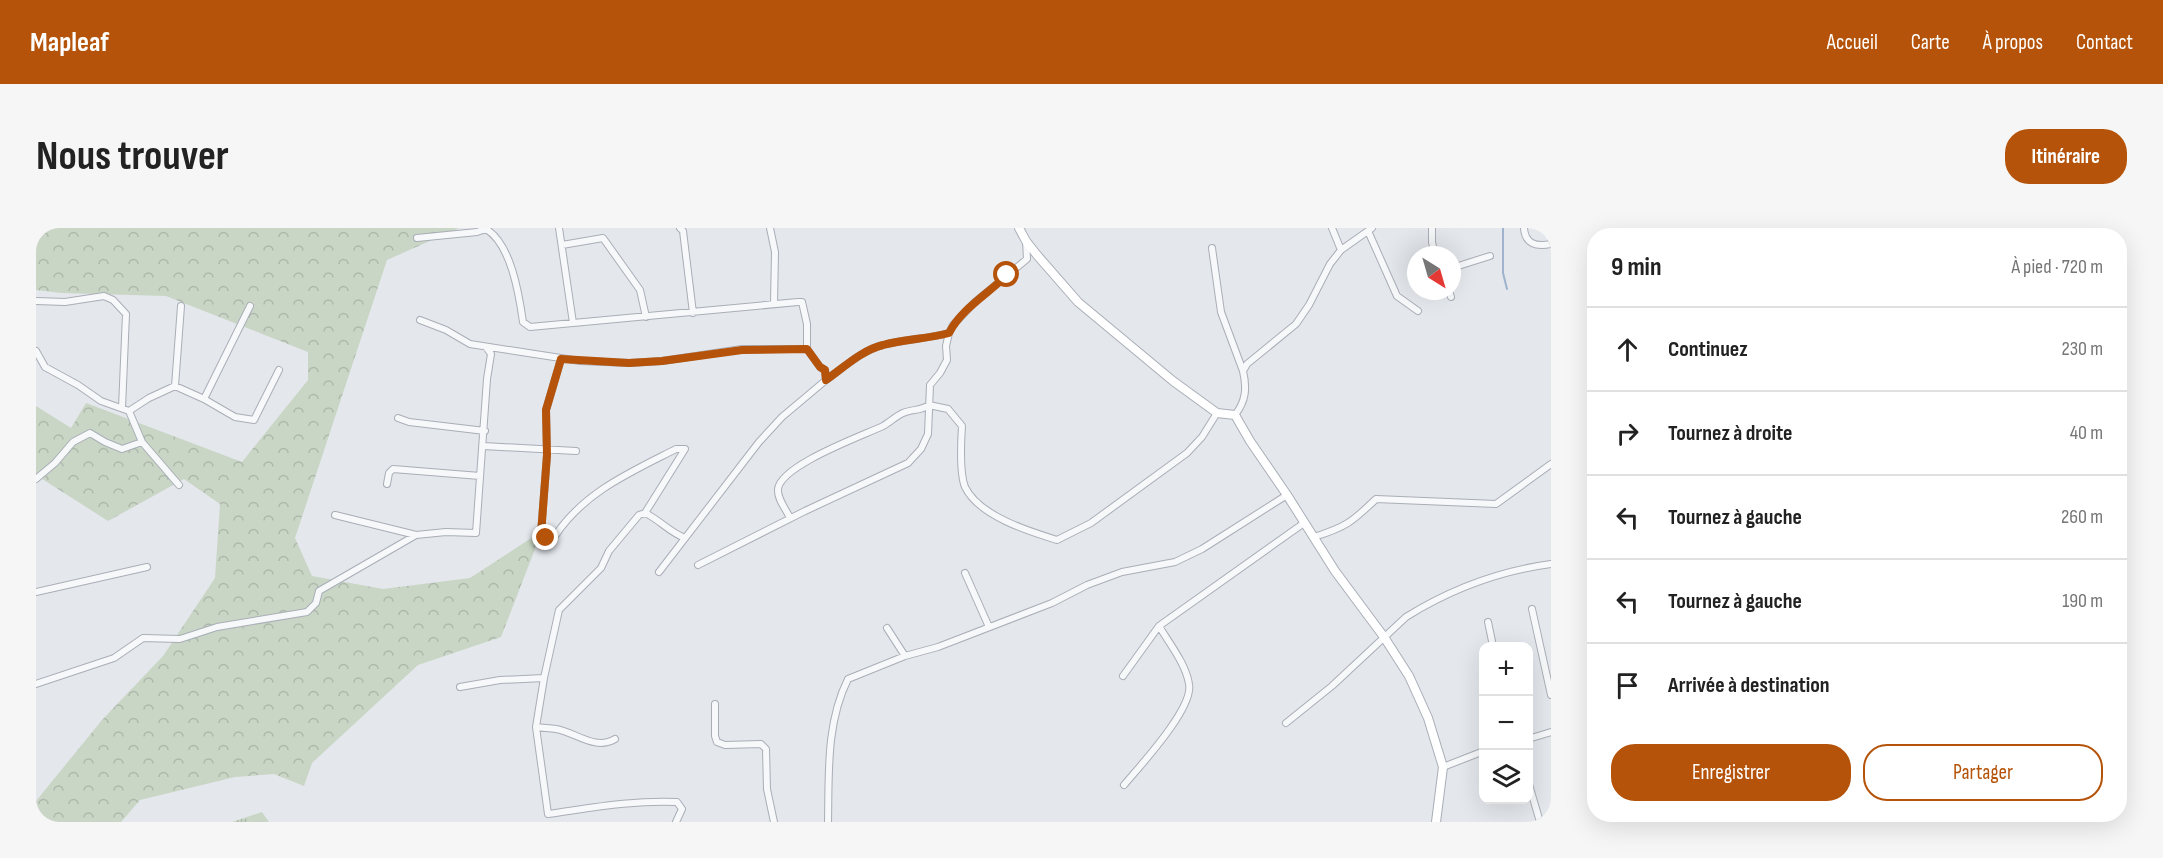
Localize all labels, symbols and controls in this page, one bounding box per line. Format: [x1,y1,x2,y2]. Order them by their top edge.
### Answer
text: Mapleaf [30,26,109,59]
text: Accueil [1827,30,1878,55]
text: Carte [1911,30,1950,55]
text: À propos [1983,30,2043,55]
text: Contact [2076,30,2133,55]
button: Itinéraire [2005,129,2127,184]
text: Nous trouver [36,131,229,182]
north arrow [1407,246,1461,300]
text: 9 min [1611,252,1661,283]
text: À pied · 720 m [2011,255,2103,279]
route start [993,261,1019,287]
icon: ahead [1611,333,1644,366]
text: Continuez [1668,336,1748,363]
text: 230 m [2061,337,2103,361]
icon: right [1611,417,1644,450]
text: Tournez à droite [1668,420,1793,447]
text: 40 m [2070,421,2103,445]
icon: left [1611,501,1644,534]
text: Tournez à gauche [1668,504,1802,531]
text: 260 m [2061,505,2103,529]
route end [532,524,558,550]
icon: left [1611,585,1644,618]
text: Tournez à gauche [1668,588,1802,615]
text: 190 m [2062,589,2103,613]
map controls [1479,642,1533,804]
button: + [1479,642,1533,696]
icon: arrive [1611,669,1644,702]
text: Arrivée à destination [1668,672,1830,699]
button: − [1479,696,1533,750]
button: Enregistrer [1611,744,1851,801]
button: Partager [1863,744,2103,801]
button: layers [1479,750,1533,804]

